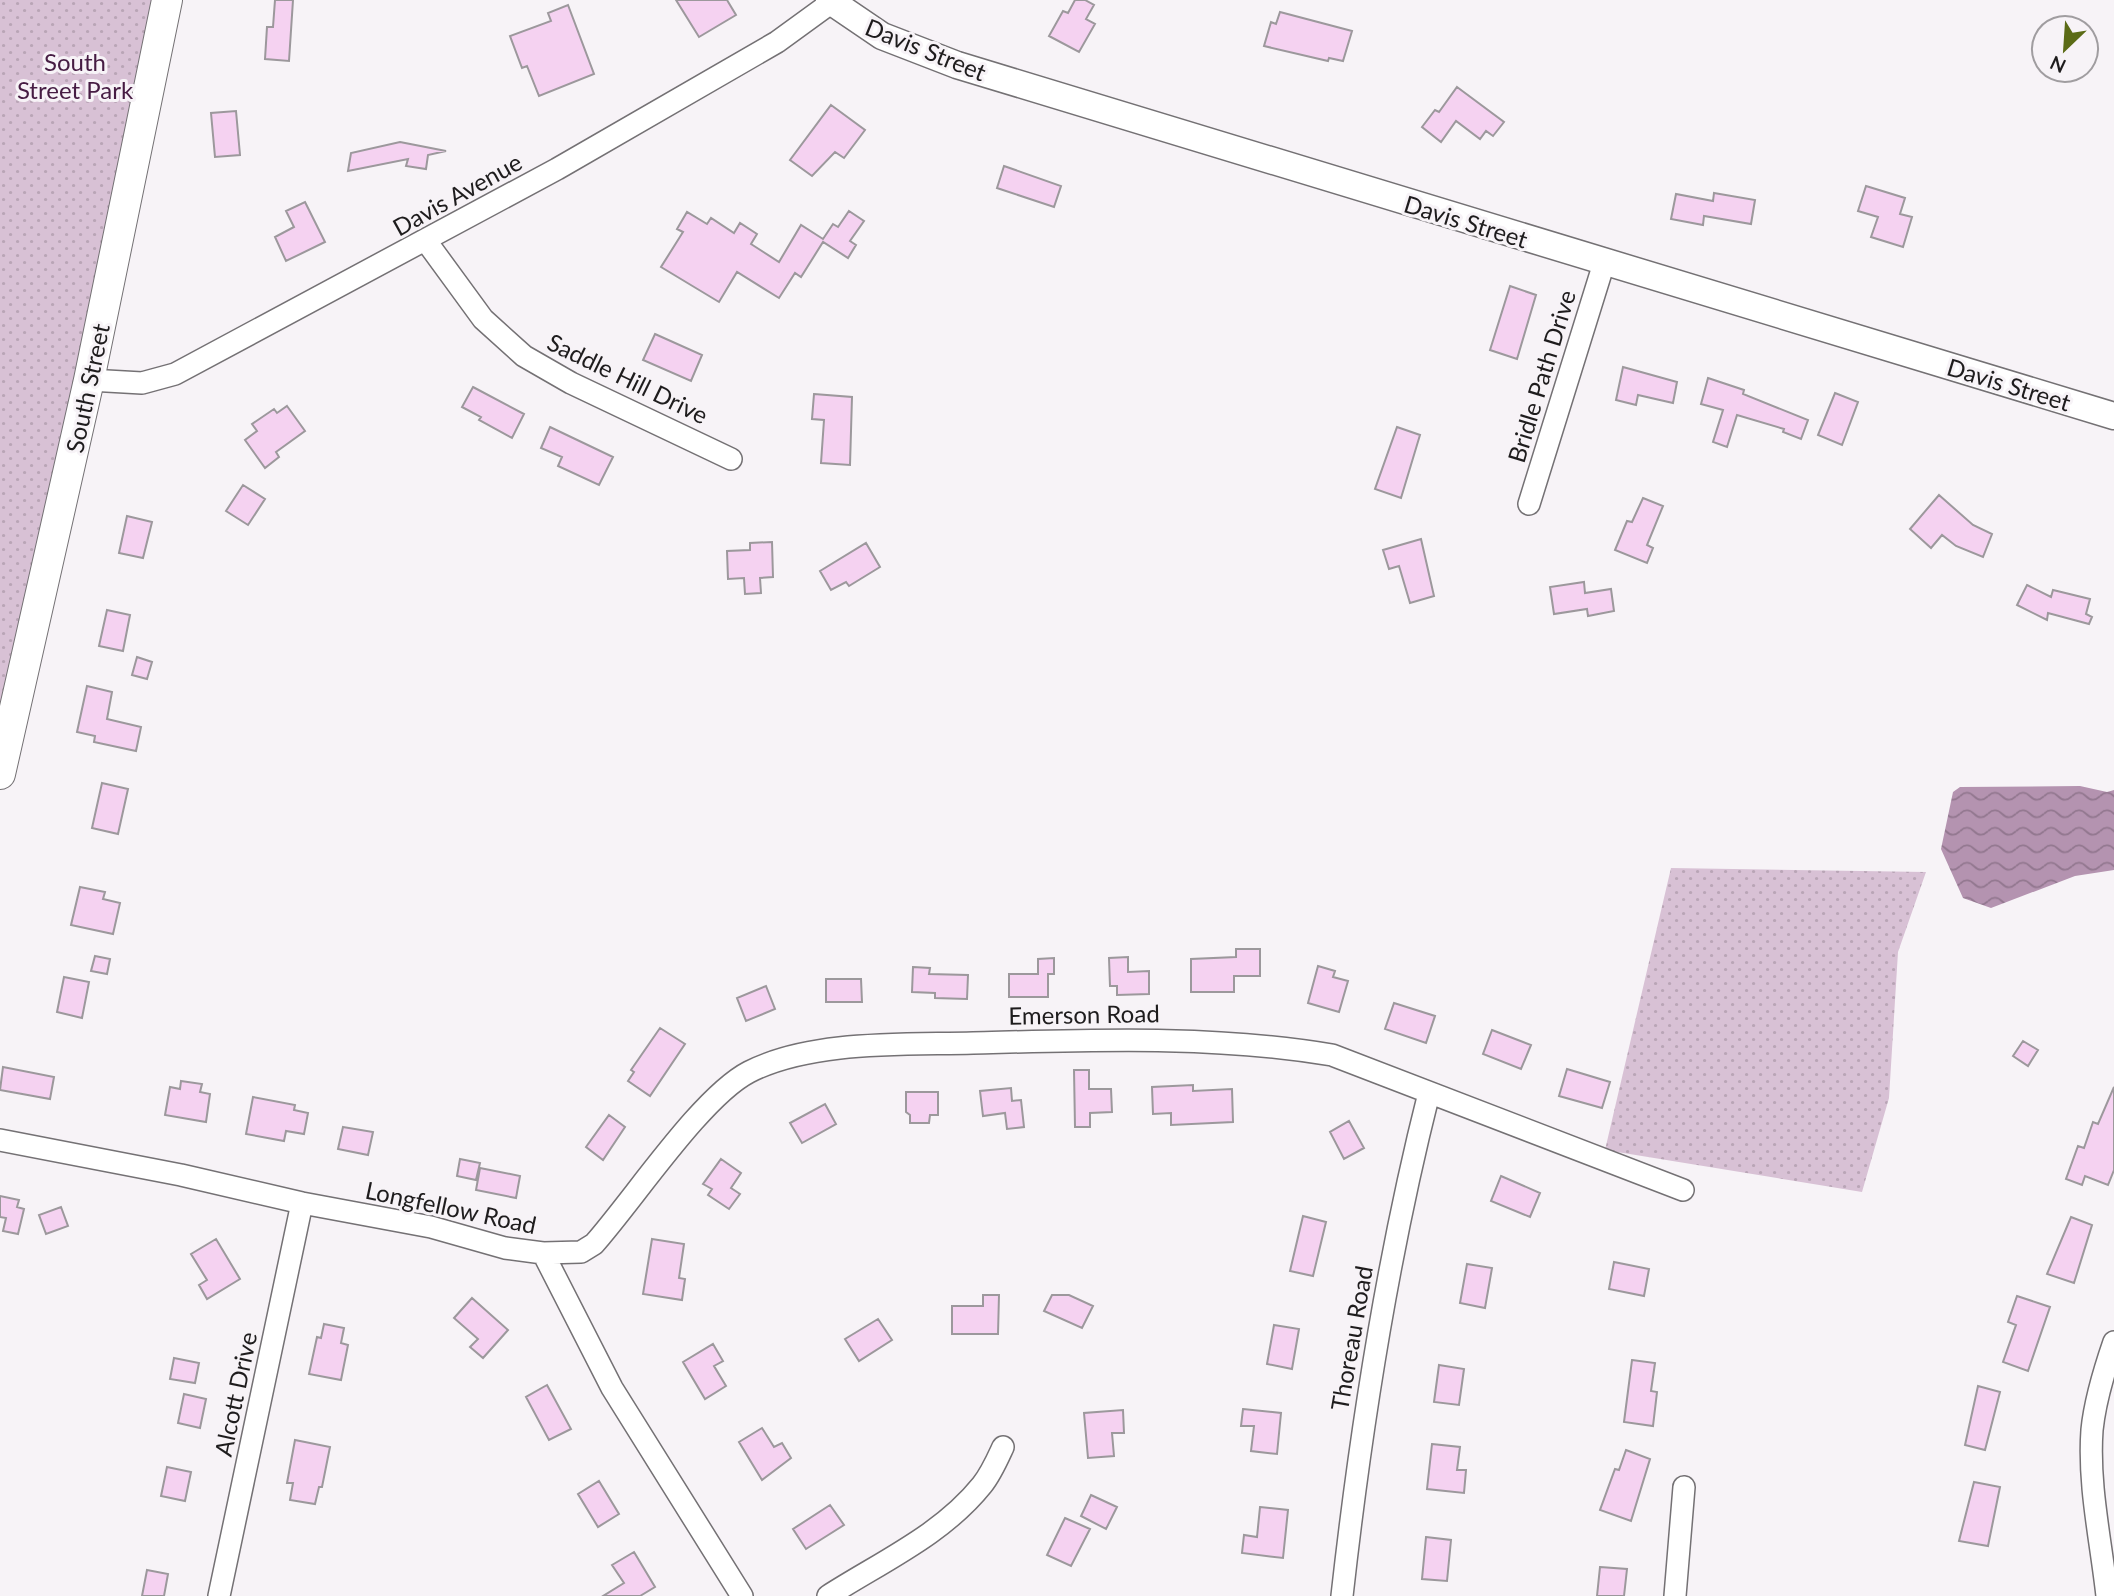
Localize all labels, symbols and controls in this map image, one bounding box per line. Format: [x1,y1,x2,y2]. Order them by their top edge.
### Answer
street label: Davis Street [861,12,991,86]
north arrow [2030,14,2100,84]
park label: South Street Park [17,47,134,104]
text: N [2046,51,2069,78]
street label: Davis Avenue [387,147,527,241]
street label: Davis Street [1401,188,1532,254]
street label: Bridle Path Drive [1501,286,1581,466]
street label: South Street [59,320,115,455]
street label: Saddle Hill Drive [543,327,713,429]
street label: Davis Street [1944,351,2075,417]
street label: Emerson Road [1008,998,1160,1030]
street label: Longfellow Road [363,1175,539,1239]
street label: Thoreau Road [1324,1263,1378,1413]
street label: Alcott Drive [208,1329,262,1459]

